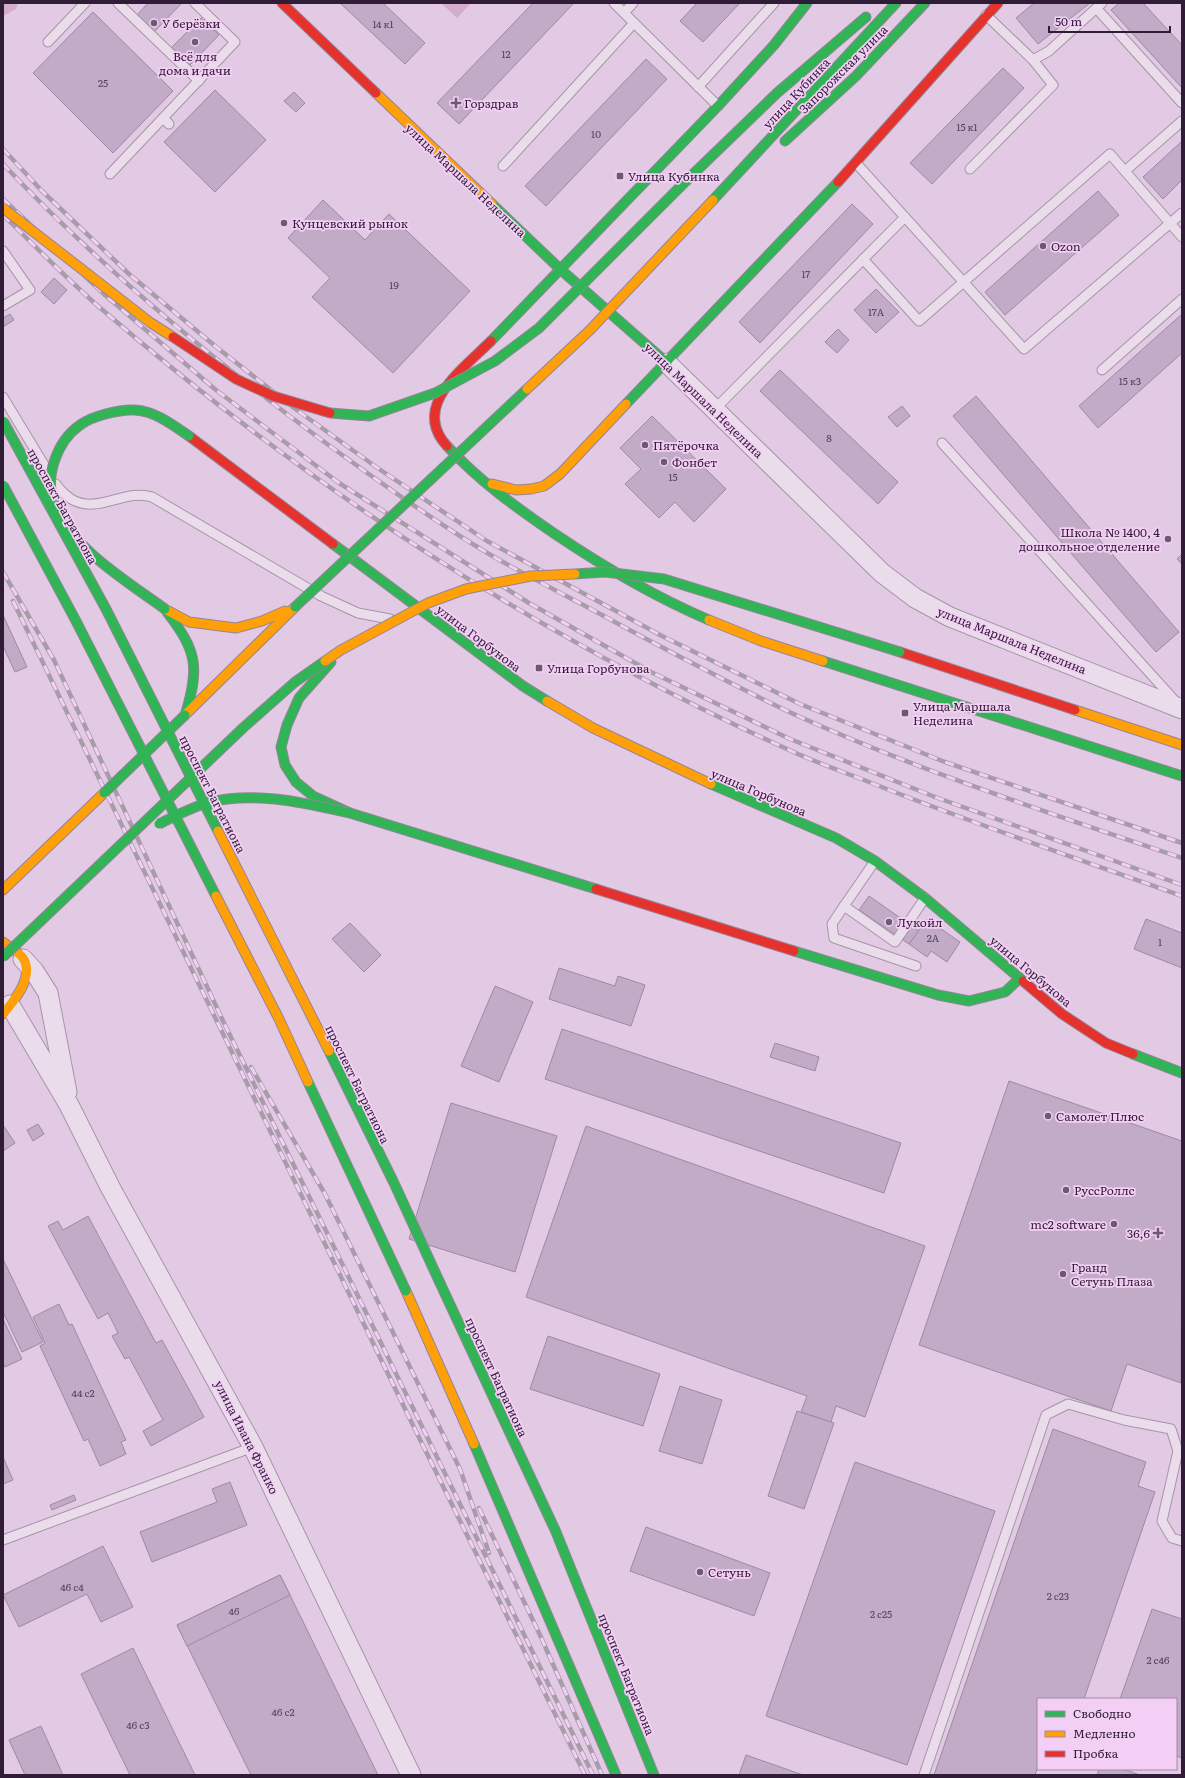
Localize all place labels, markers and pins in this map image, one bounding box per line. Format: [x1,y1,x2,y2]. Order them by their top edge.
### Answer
place label: У берёзки [162,14,220,32]
marker: У берёзки [149,18,159,28]
marker: Всё для дома и дачи [190,37,200,47]
place label: Всё для дома и дачи [159,47,231,79]
place label: Горздрав [464,94,519,112]
marker: Горздрав [451,98,461,108]
place label: Улица Кубинка [628,167,720,185]
marker: Улица Кубинка [615,171,625,181]
place label: Кунцевский рынок [292,214,408,232]
marker: Кунцевский рынок [279,218,289,228]
place label: Ozon [1051,237,1081,255]
marker: Ozon [1038,241,1048,251]
place label: Пятёрочка [653,436,720,454]
marker: Пятёрочка [640,440,650,450]
place label: Фонбет [672,453,717,471]
marker: Фонбет [659,457,669,467]
place label: Школа № 1400, 4 дошкольное отделение [1019,523,1160,555]
marker: Школа № 1400, 4 дошкольное отделение [1163,534,1173,544]
place label: Улица Горбунова [547,659,650,677]
marker: Улица Горбунова [534,663,544,673]
place label: Улица Маршала Неделина [913,697,1011,729]
marker: Улица Маршала Неделина [900,708,910,718]
place label: Лукойл [897,913,943,931]
marker: Лукойл [884,917,894,927]
place label: Самолет Плюс [1056,1107,1144,1125]
marker: Самолет Плюс [1043,1111,1053,1121]
place label: РуссРоллс [1074,1181,1135,1199]
marker: РуссРоллс [1061,1185,1071,1195]
place label: mc2 software [1030,1215,1106,1233]
marker: mc2 software [1109,1219,1119,1229]
place label: 36,6 [1127,1224,1151,1242]
marker: 36,6 [1153,1228,1163,1238]
place label: Гранд Сетунь Плаза [1071,1258,1153,1290]
marker: Гранд Сетунь Плаза [1058,1269,1068,1279]
place label: Сетунь [708,1563,751,1581]
marker: Сетунь [695,1567,705,1577]

